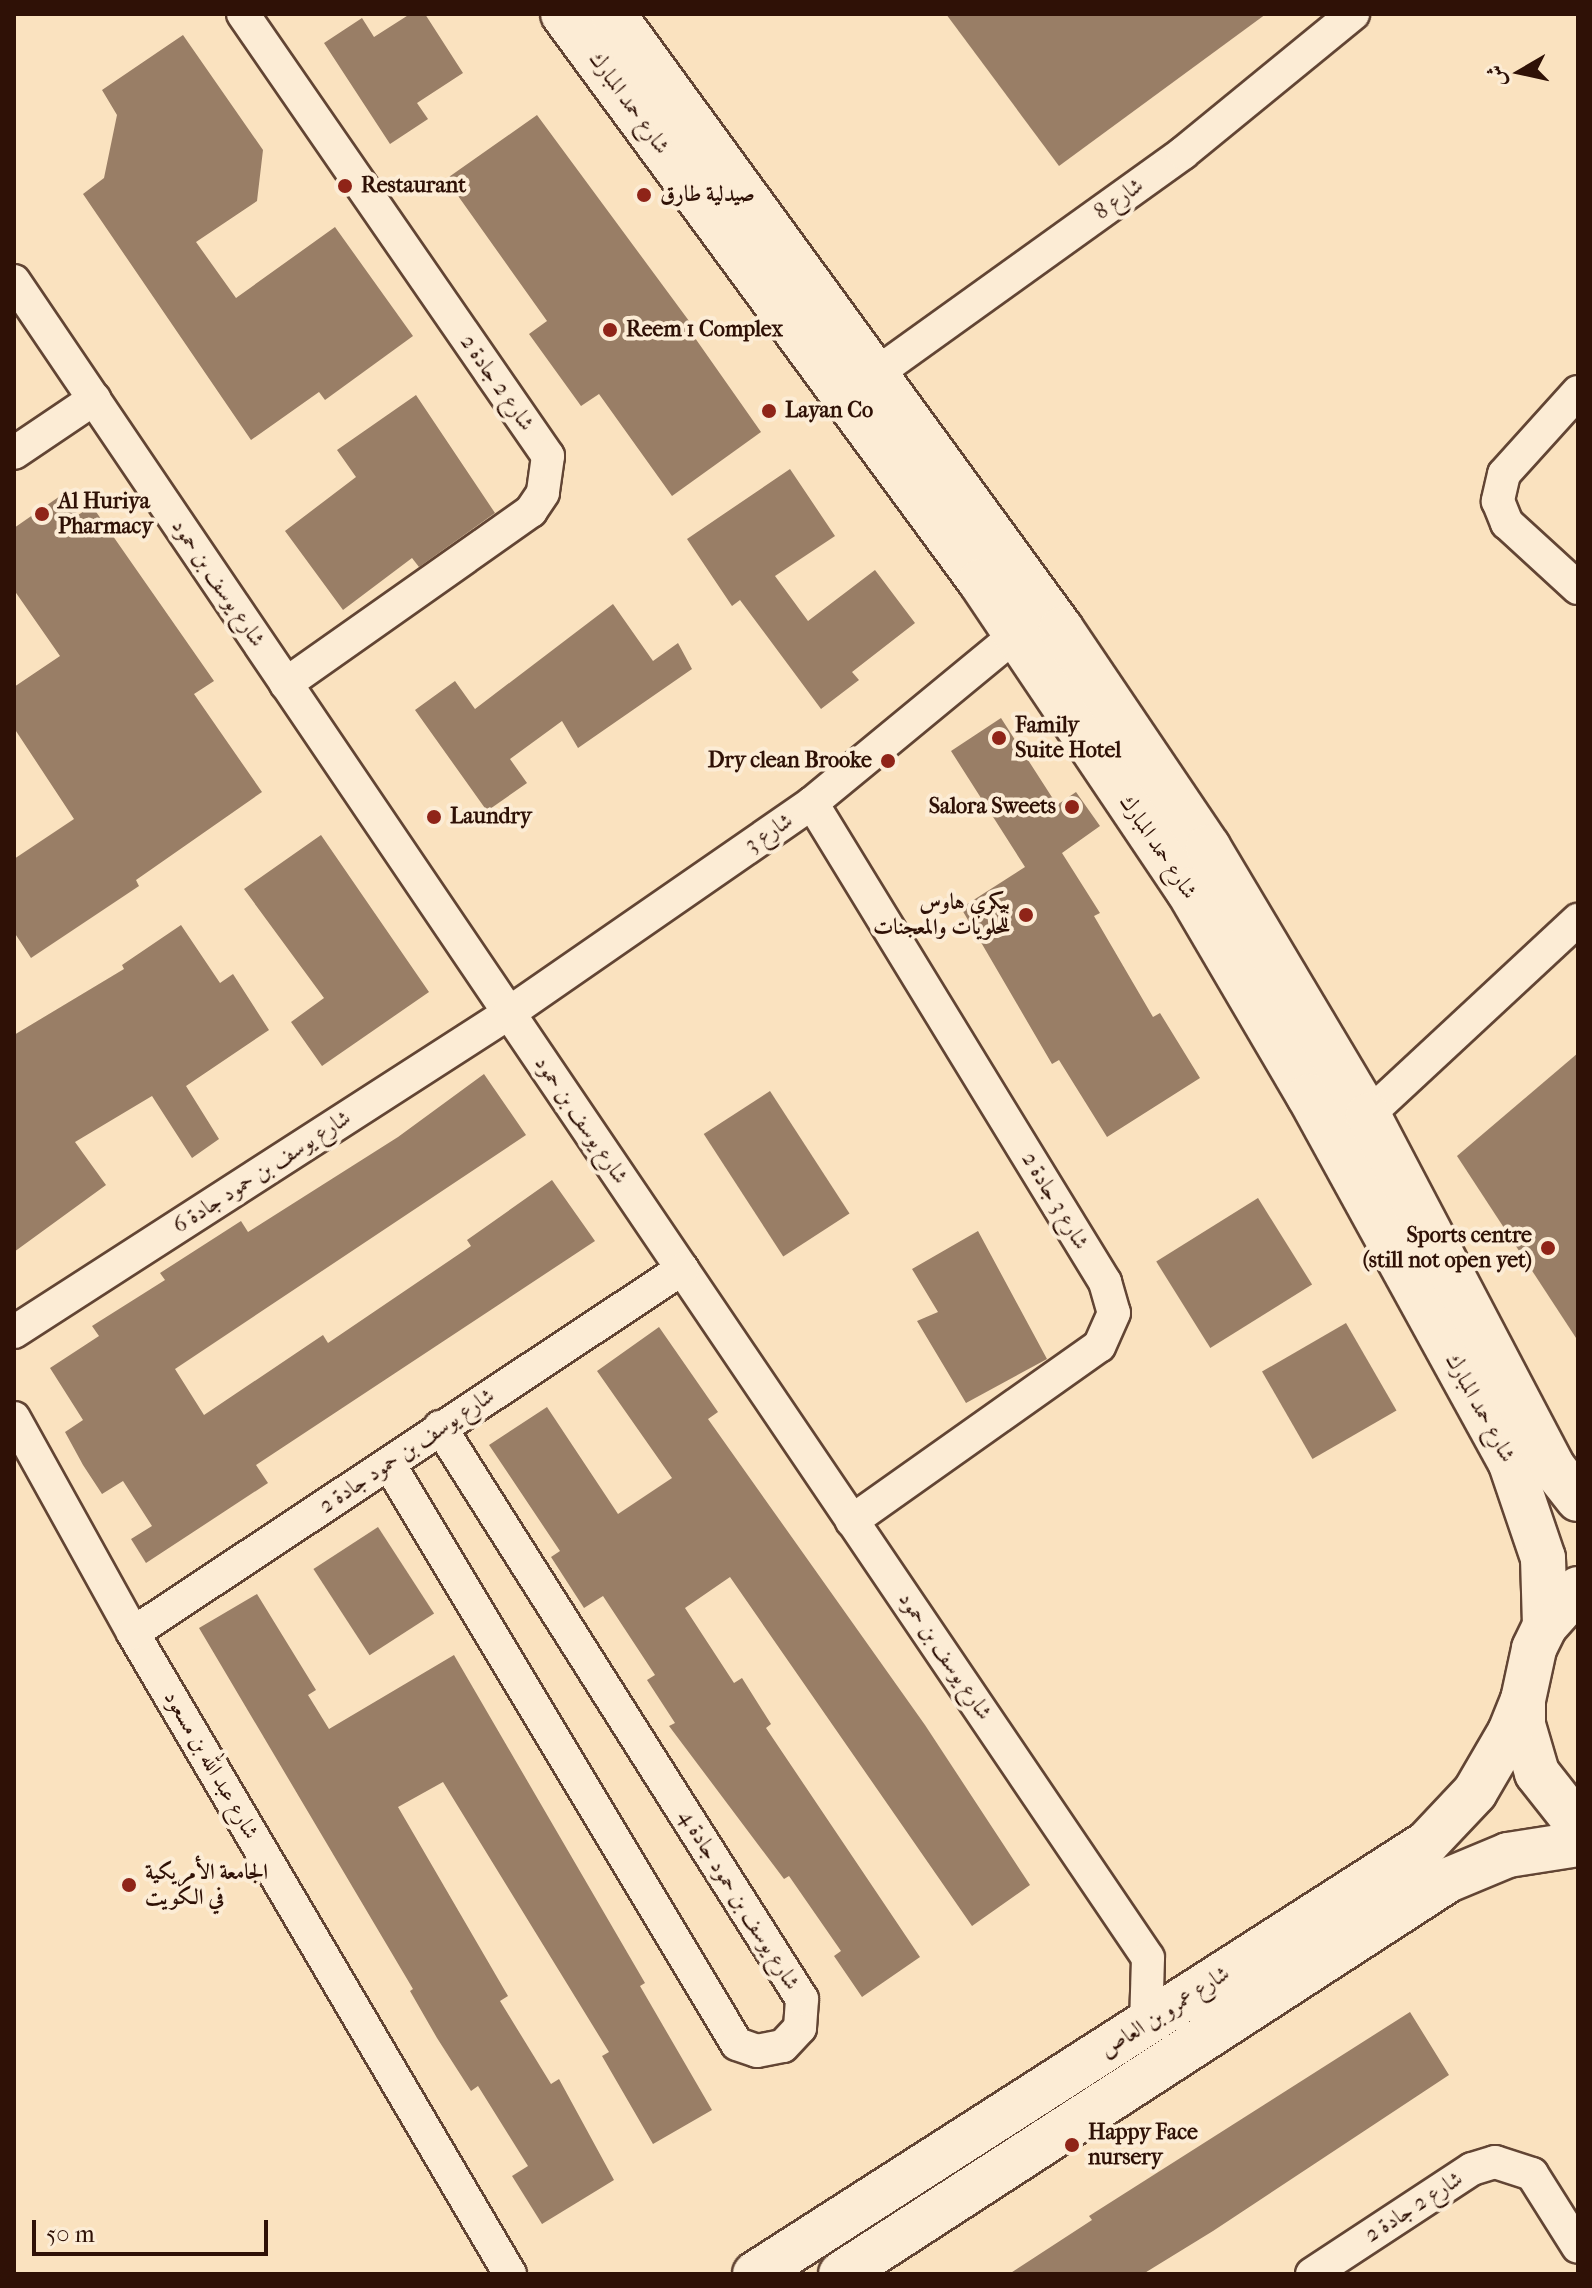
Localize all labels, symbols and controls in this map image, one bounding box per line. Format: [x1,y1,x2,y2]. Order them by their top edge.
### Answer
north arrow [1480,32,1560,112]
street label: شارع حمد المبارك [583,47,675,159]
text: ش [1482,63,1511,89]
street label: شارع 8 [1089,172,1149,226]
place label: Restaurant [361,173,466,199]
marker: Restaurant [336,177,354,195]
place label: صيدلية طارق [660,182,755,208]
marker: صيدلية طارق [635,186,653,204]
place label: Reem 1 Complex [626,317,783,343]
marker: Reem 1 Complex [601,321,619,339]
street label: شارع 2 جادة 2 [454,330,540,436]
place label: Layan Co [785,398,873,424]
marker: Layan Co [760,402,778,420]
place label: Al Huriya Pharmacy [58,488,153,540]
marker: Al Huriya Pharmacy [33,505,51,523]
street label: شارع يوسف بن حمود [165,514,271,652]
place label: Family Suite Hotel [1015,712,1121,764]
marker: Family Suite Hotel [990,729,1008,747]
place label: Dry clean Brooke [708,748,872,774]
marker: Dry clean Brooke [879,752,897,770]
street label: شارع حمد المبارك [1113,790,1203,904]
place label: Salora Sweets [929,794,1056,820]
marker: Salora Sweets [1063,798,1081,816]
place label: Laundry [450,804,532,830]
marker: Laundry [425,808,443,826]
street label: شارع 3 [740,808,798,858]
place label: بيكري هاوس للحلويات والمعجنات [873,889,1010,940]
marker: بيكري هاوس للحلويات والمعجنات [1017,906,1035,924]
street label: شارع يوسف بن حمود [528,1051,634,1189]
street label: شارع يوسف بن حمود جادة 6 [168,1105,356,1239]
street label: شارع 3 جادة 2 [1016,1147,1094,1255]
place label: Sports centre (still not open yet) [1363,1222,1532,1274]
marker: Sports centre (still not open yet) [1539,1239,1557,1257]
street label: شارع حمد المبارك [1439,1349,1521,1467]
street label: شارع يوسف بن حمود جادة 2 [314,1383,500,1519]
street label: شارع يوسف بن حمود [892,1587,998,1725]
street label: شارع عبد الله بن مسعود [158,1686,264,1844]
street label: شارع يوسف بن حمود جادة 4 [673,1805,805,1995]
place label: الجامعة الأمريكية في الكويت [145,1859,268,1910]
marker: الجامعة الأمريكية في الكويت [120,1876,138,1894]
street label: شارع عمرو بن العاص [1095,1960,1235,2064]
place label: Happy Face nursery [1088,2119,1198,2170]
marker: Happy Face nursery [1063,2136,1081,2154]
street label: شارع 2 جادة 2 [1360,2166,1468,2248]
scale bar [36,2204,272,2254]
text: 50 m [46,2220,95,2248]

